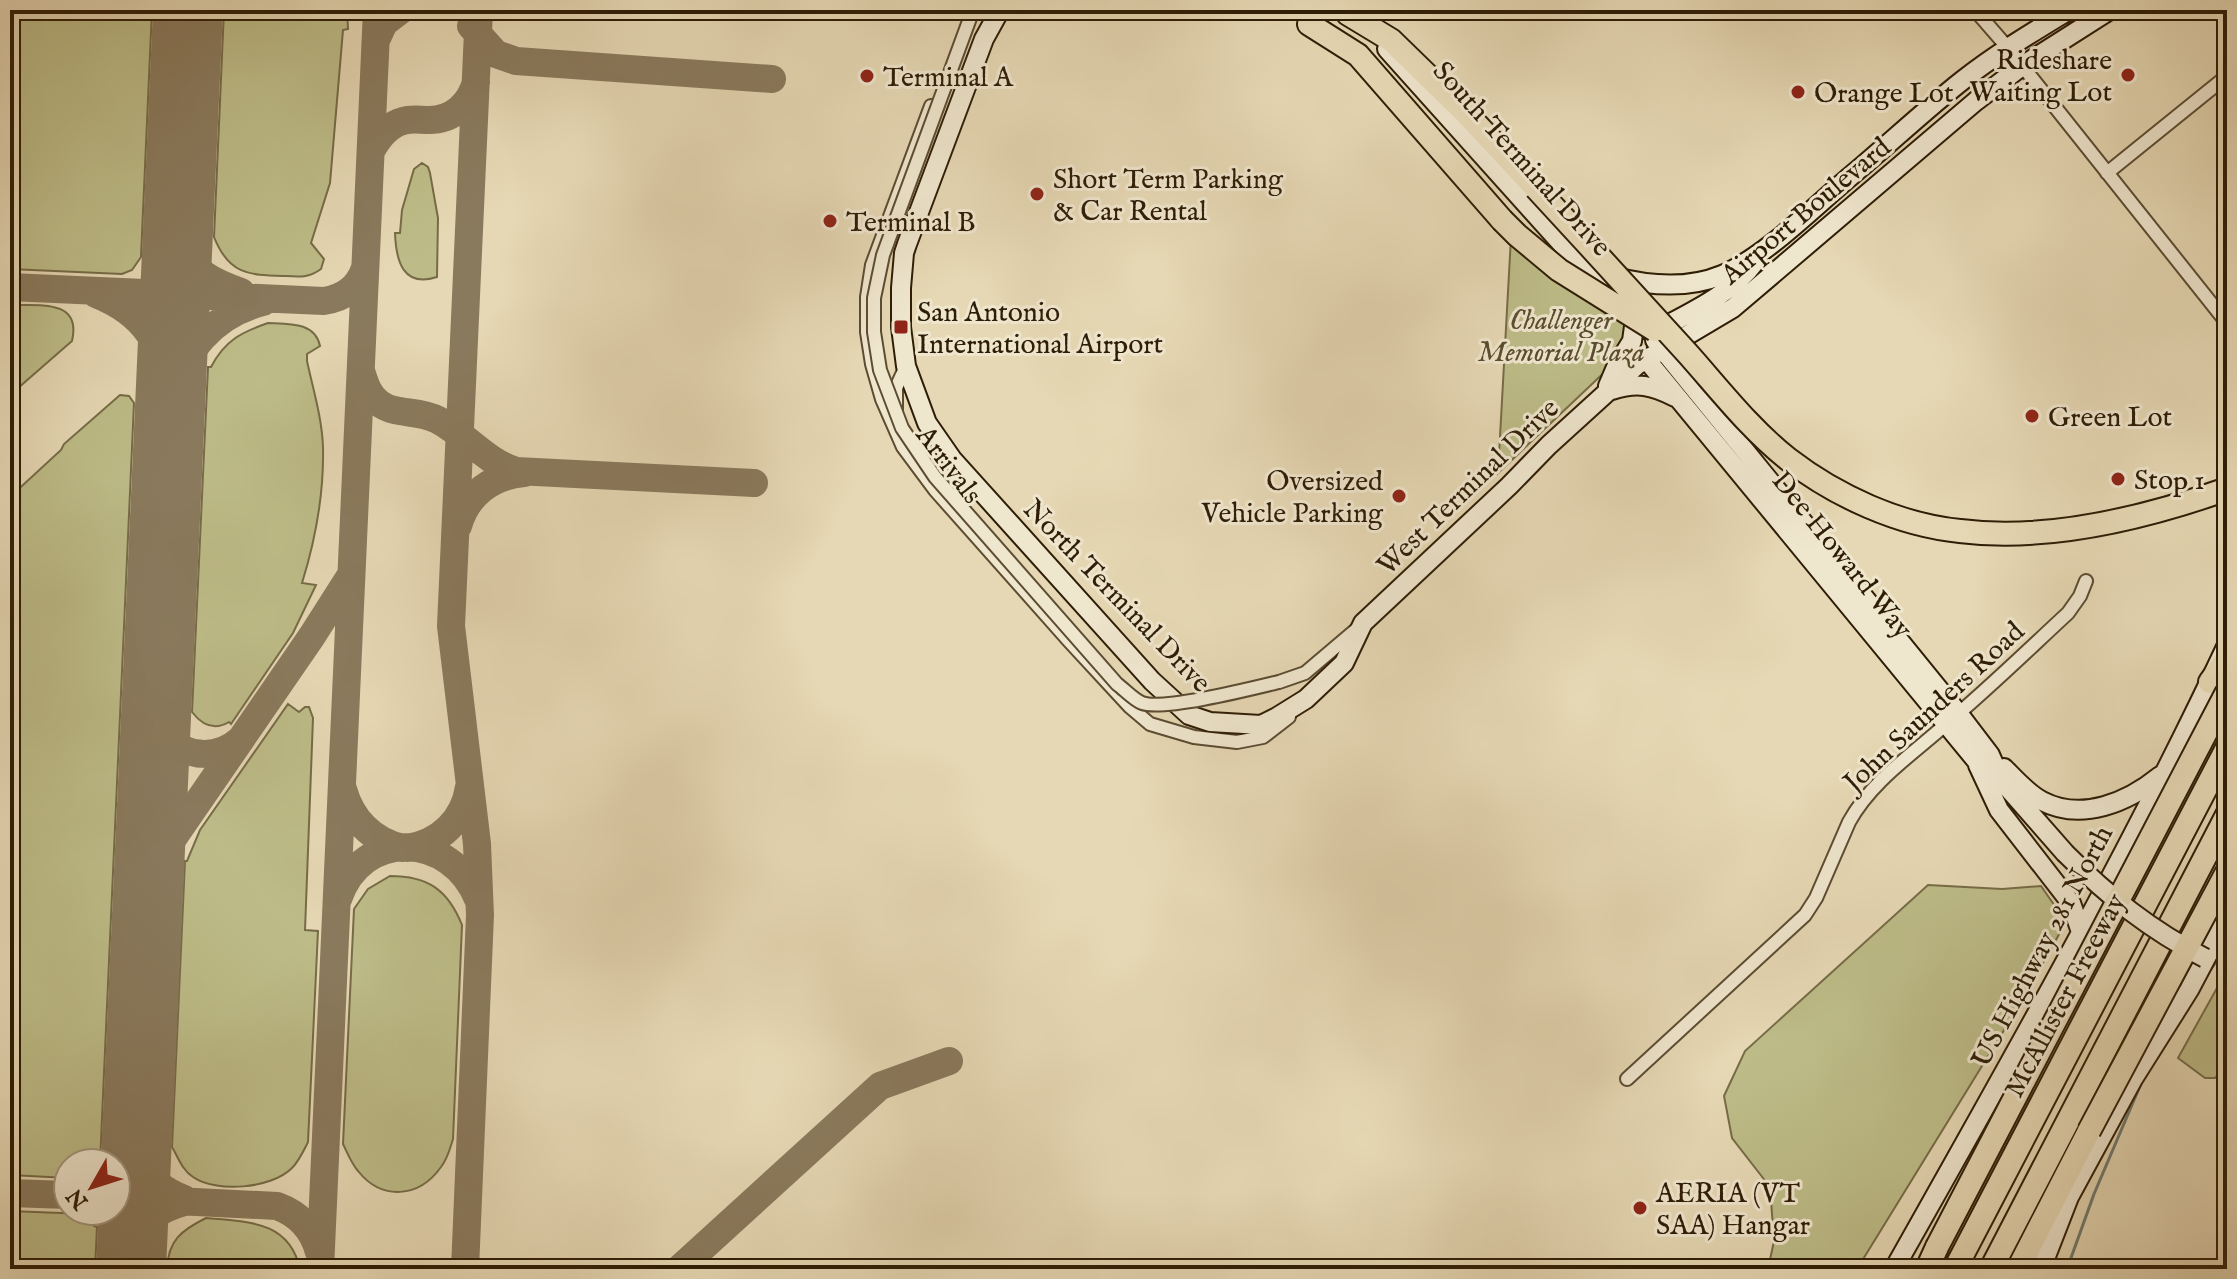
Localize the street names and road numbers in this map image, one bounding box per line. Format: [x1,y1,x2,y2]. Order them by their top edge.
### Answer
street label: South Terminal Drive [1424,55,1618,265]
street label: Airport Boulevard [1714,131,1899,294]
street label: West Terminal Drive [1370,392,1567,584]
street label: Arrivals [907,419,989,511]
street label: Dee Howard Way [1763,465,1919,646]
street label: North Terminal Drive [1015,493,1218,701]
street label: John Saunders Road [1835,615,2033,803]
street label: US Highway 281 North [1965,820,2122,1074]
street label: McAllister Freeway [1998,888,2135,1104]

